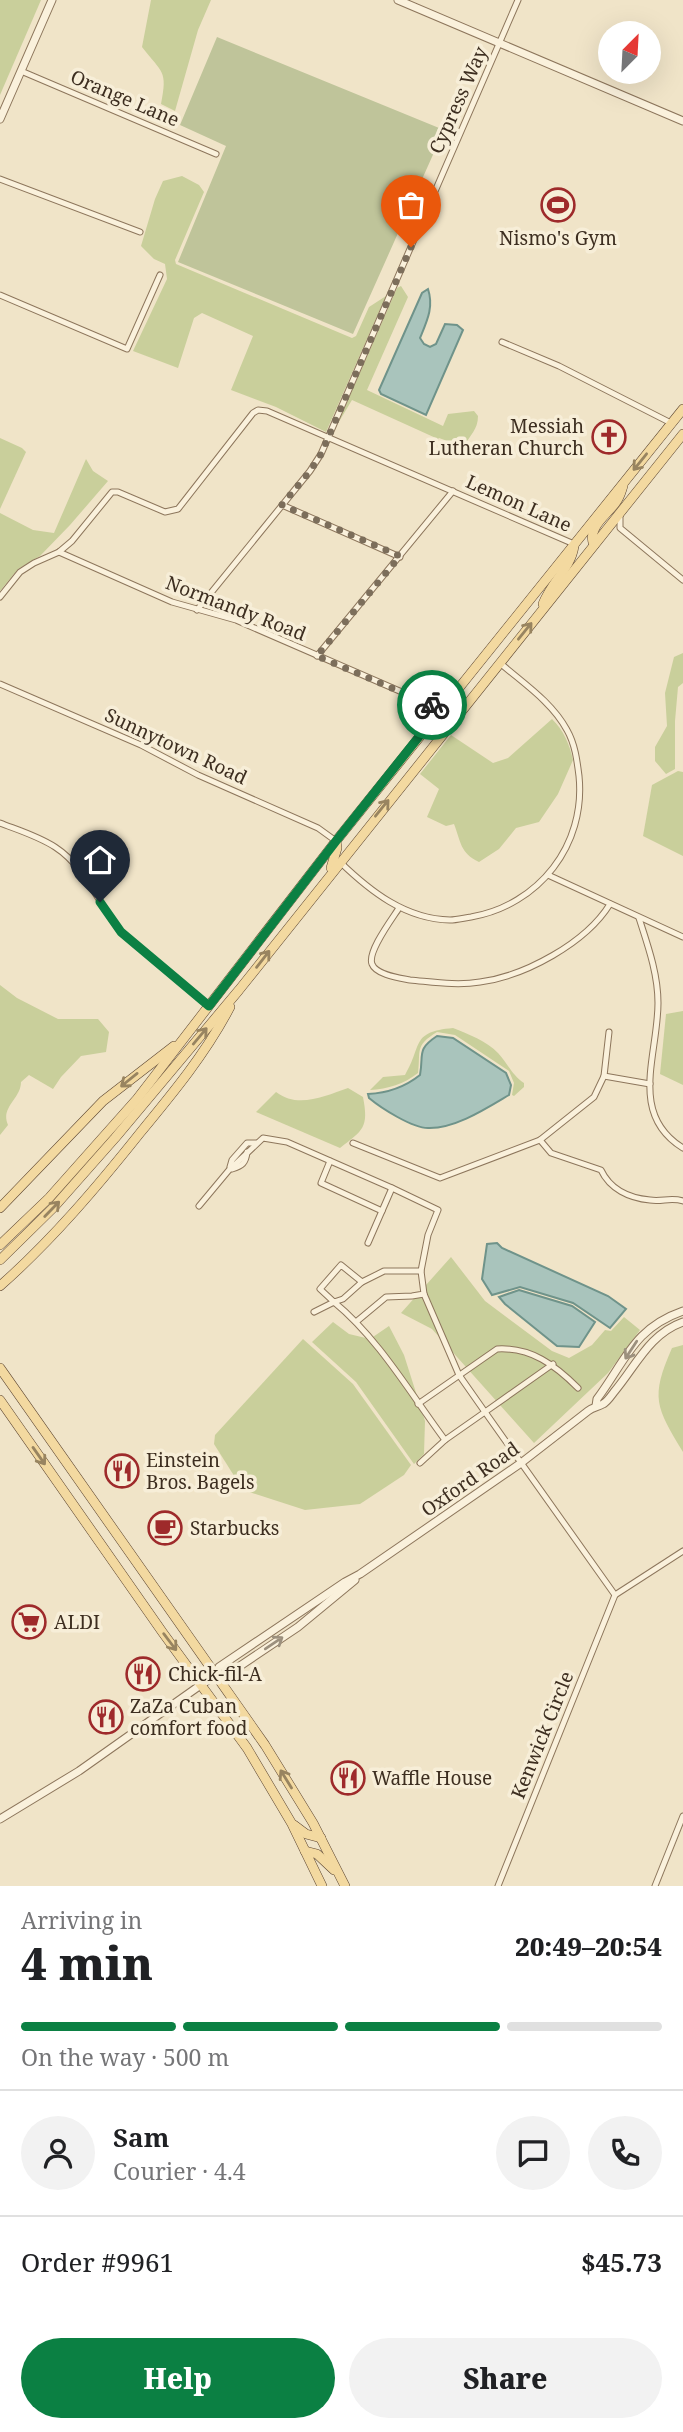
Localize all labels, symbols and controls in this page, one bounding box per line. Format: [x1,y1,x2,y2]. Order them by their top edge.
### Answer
north arrow [598,21,662,84]
map controls [598,21,661,84]
street label: Cypress Way [423,42,493,158]
street label: Orange Lane [67,63,183,133]
pin [381,175,441,247]
icon: bag [392,186,430,224]
sports icon: Nismo's Gym [539,186,577,224]
place label: Nismo's Gym [499,225,617,251]
place label: Messiah Lutheran Church [429,413,584,461]
church icon: Messiah Lutheran Church [590,418,628,456]
one-way arrow [633,452,648,471]
street label: Lemon Lane [462,468,576,538]
street label: Normandy Road [162,569,310,647]
one-way arrow [517,623,533,641]
courier [397,670,467,740]
icon: bike [413,686,451,724]
street label: Sunnytown Road [101,702,252,791]
one-way arrow [374,800,390,818]
pin [70,830,130,902]
icon: home [81,841,119,879]
one-way arrow [256,950,271,969]
one-way arrow [192,1028,208,1046]
one-way arrow [120,1072,139,1087]
one-way arrow [43,1201,60,1218]
one-way arrow [624,1339,638,1359]
street label: Oxford Road [416,1435,525,1522]
one-way arrow [32,1446,46,1465]
place label: Einstein Bros. Bagels [146,1447,255,1495]
restaurant icon: Einstein Bros. Bagels [103,1452,141,1490]
cafe icon: Starbucks [146,1509,184,1547]
place label: Starbucks [190,1515,279,1541]
supermarket icon: ALDI [10,1603,48,1641]
place label: ALDI [54,1609,100,1635]
one-way arrow [162,1632,177,1651]
one-way arrow [264,1636,283,1650]
restaurant icon: Chick-fil-A [124,1655,162,1693]
place label: Chick-fil-A [168,1661,263,1687]
street label: Kenwick Circle [505,1667,579,1803]
place label: ZaZa Cuban comfort food [130,1693,248,1741]
restaurant icon: ZaZa Cuban comfort food [87,1698,125,1736]
restaurant icon: Waffle House [329,1759,367,1797]
place label: Waffle House [372,1765,492,1791]
one-way arrow [279,1769,293,1789]
text: Arriving in [21,1904,142,1936]
text: 20:49–20:54 [515,1928,662,1964]
text: 4 min [21,1931,153,1993]
text: On the way · 500 m [21,2041,229,2073]
button: person [21,2116,95,2190]
button: chat [496,2116,570,2190]
button: phone [588,2116,662,2190]
text: Sam [113,2119,169,2155]
text: Courier · 4.4 [113,2155,246,2187]
text: Order #9961 [21,2244,174,2280]
text: $45.73 [581,2244,662,2280]
button: Help [21,2338,335,2418]
button: Share [349,2338,662,2418]

